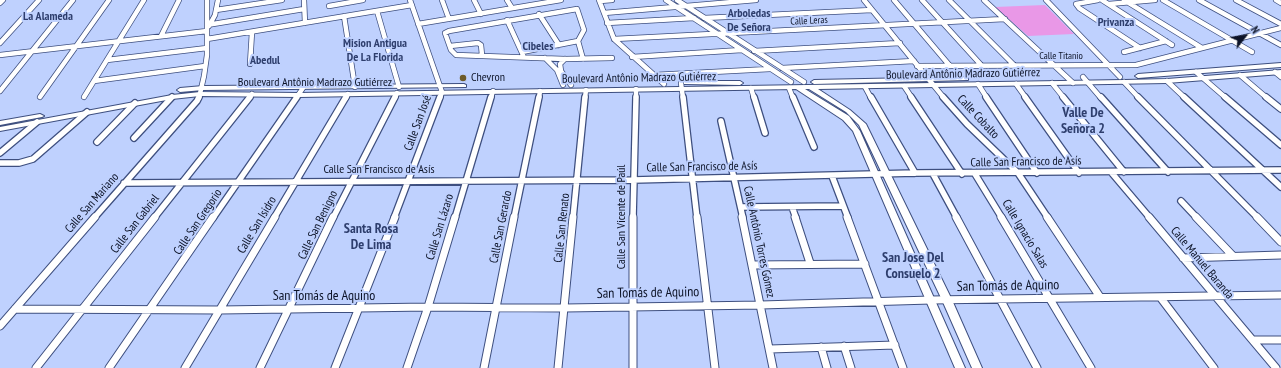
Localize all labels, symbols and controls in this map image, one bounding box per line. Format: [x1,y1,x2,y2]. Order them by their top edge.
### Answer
district label: Arboledas De Señora [727,7,771,35]
district label: La Alameda [23,10,73,24]
street label: Calle Leras [790,14,828,28]
district label: Privanza [1098,16,1134,30]
north arrow [1225,16,1265,56]
text: N [1248,24,1263,36]
district label: Mision Antigua De La Florida [343,37,407,65]
district label: Cibeles [523,40,553,54]
street label: Calle Titanio [1039,50,1083,62]
district label: Abedul [250,54,280,68]
street label: Boulevard Antônio Madrazo Gutiérrez [886,65,1040,83]
street label: Boulevard Antônio Madrazo Gutiérrez [562,69,716,87]
place label: Chevron [471,71,505,85]
marker: Chevron [458,73,468,83]
street label: Boulevard Antônio Madrazo Gutiérrez [238,76,392,90]
street label: Calle Cobalto [954,92,1002,142]
street label: Calle San José [401,93,435,153]
district label: Valle De Señora 2 [1061,105,1105,138]
street label: Calle San Francisco de Asís [970,154,1082,170]
street label: Calle San Francisco de Asís [646,159,758,175]
street label: Calle San Francisco de Asís [323,163,435,177]
street label: Calle San Vicente de Paúl [615,165,629,269]
street label: Calle San Mariano [62,170,122,236]
street label: Calle Antônio Torres Gómez [740,185,778,299]
street label: Calle San Gregorio [171,186,225,258]
street label: Calle San Benigno [295,188,341,262]
street label: Calle San Gerardo [487,190,515,264]
street label: Calle San Gabriel [108,192,162,256]
street label: Calle San Lázaro [423,192,457,262]
street label: Calle San Renato [551,193,573,263]
street label: Calle San Isidro [234,194,280,256]
street label: Calle Ignacio Salas [999,197,1051,271]
district label: Santa Rosa De Lima [344,221,398,254]
street label: Calle Manuel Baranda [1167,224,1237,302]
district label: San Jose Del Consuelo 2 [882,250,944,282]
street label: San Tomás de Aquino [957,277,1059,295]
street label: San Tomás de Aquino [597,284,699,302]
street label: San Tomás de Aquino [273,288,375,304]

